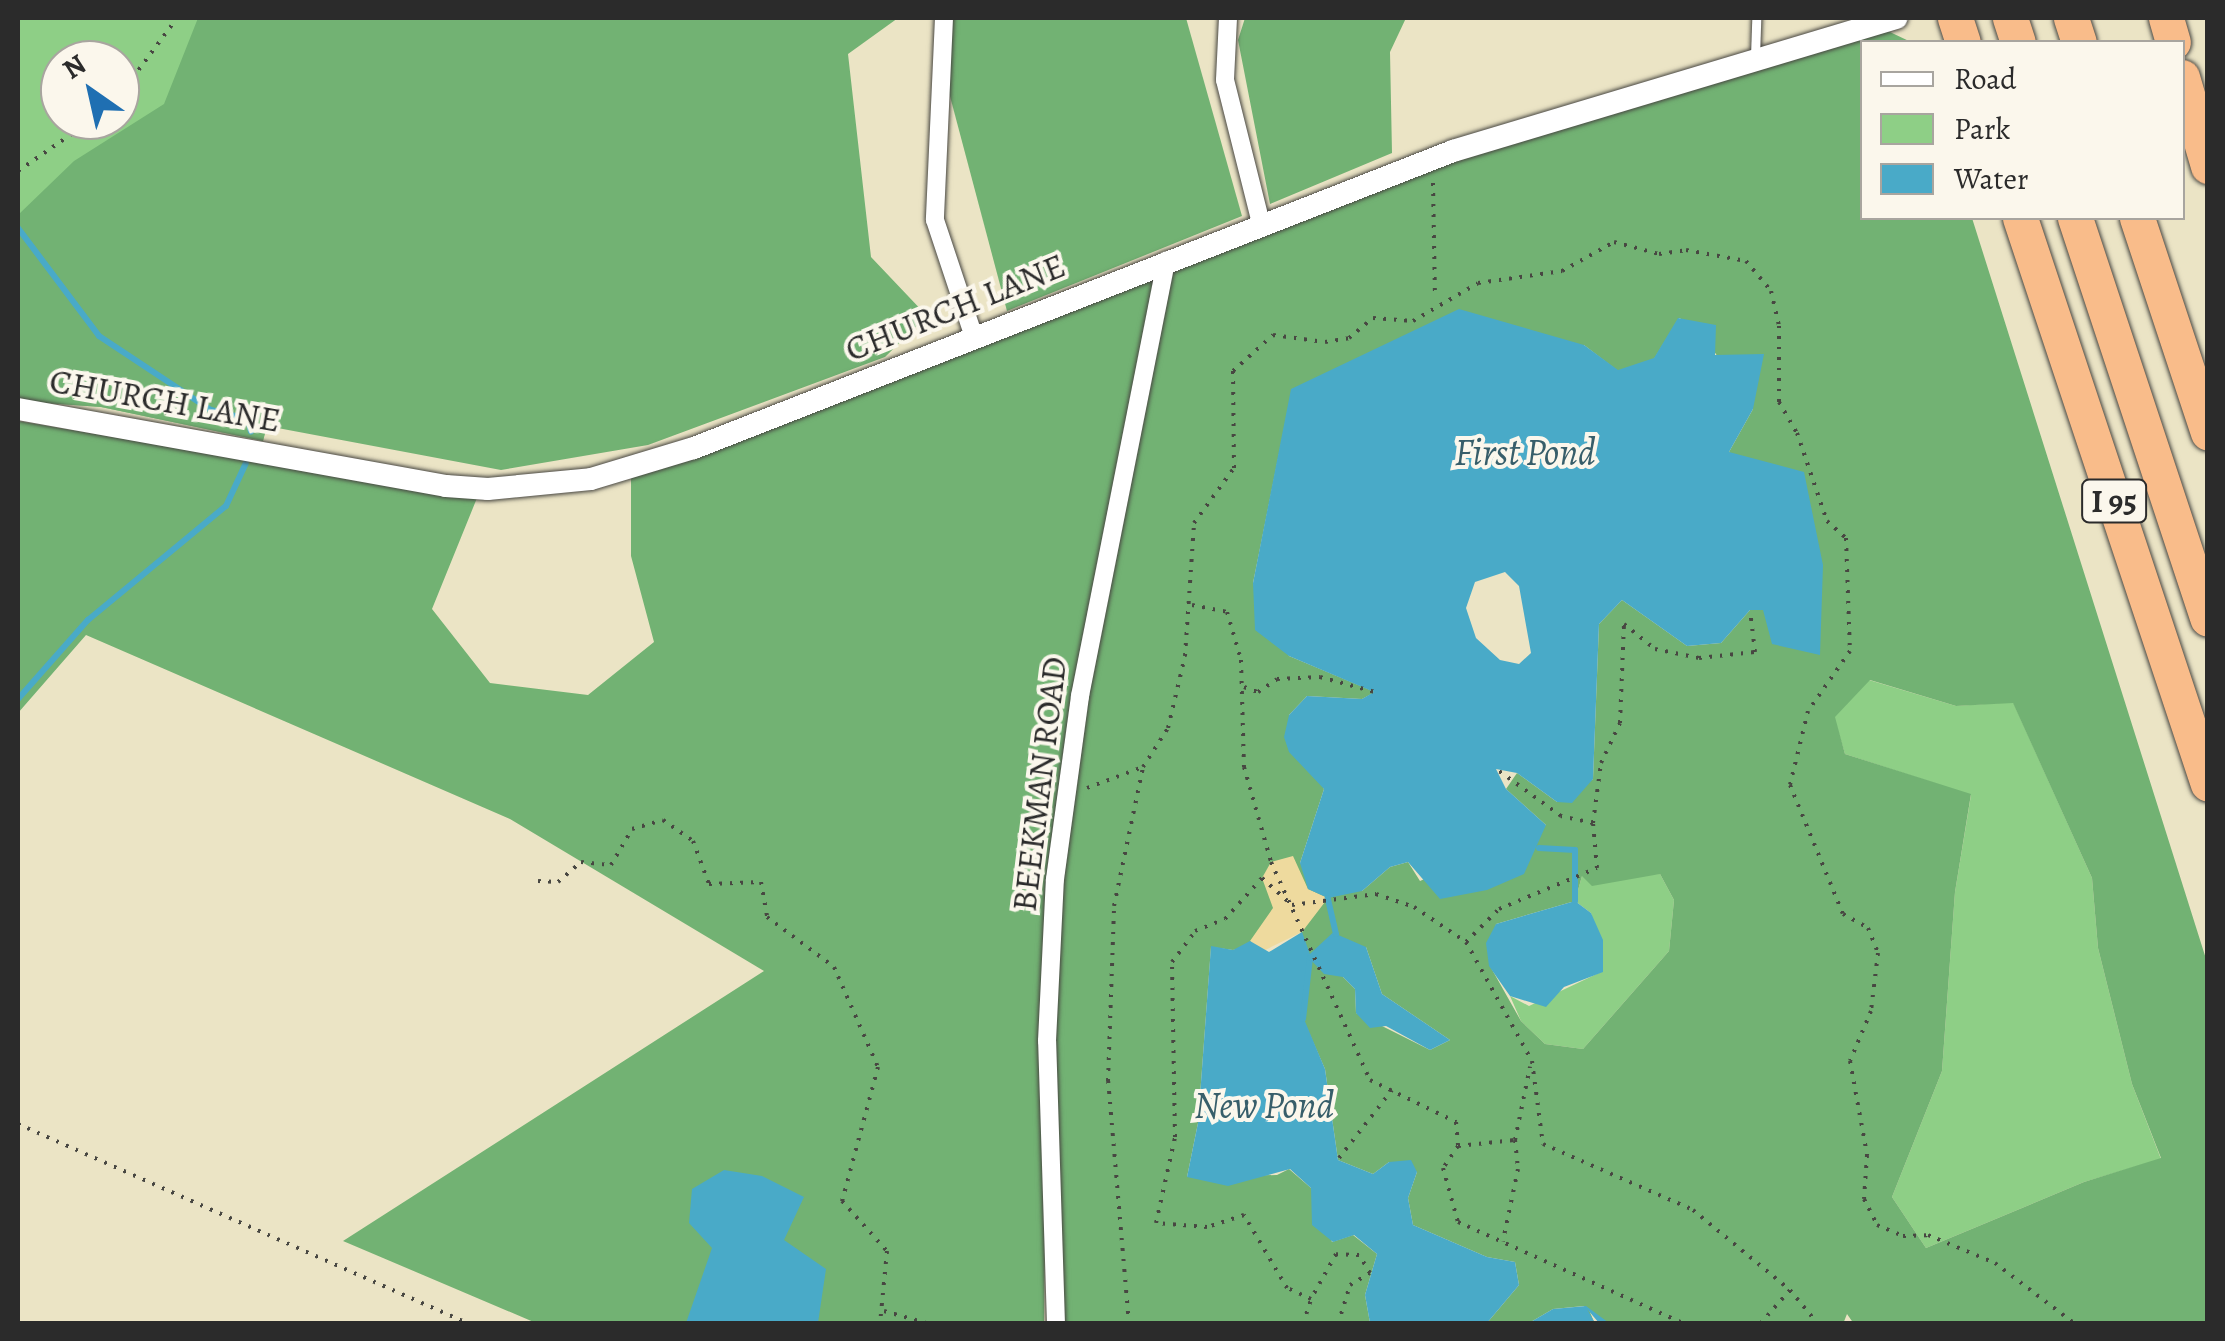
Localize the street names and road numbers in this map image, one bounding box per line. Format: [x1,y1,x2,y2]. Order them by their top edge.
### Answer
street label: CHURCH LANE [839,244,1071,370]
street label: CHURCH LANE [46,359,284,441]
road number: I 95 [2079,474,2149,528]
street label: BEEKMAN ROAD [1003,654,1075,914]

